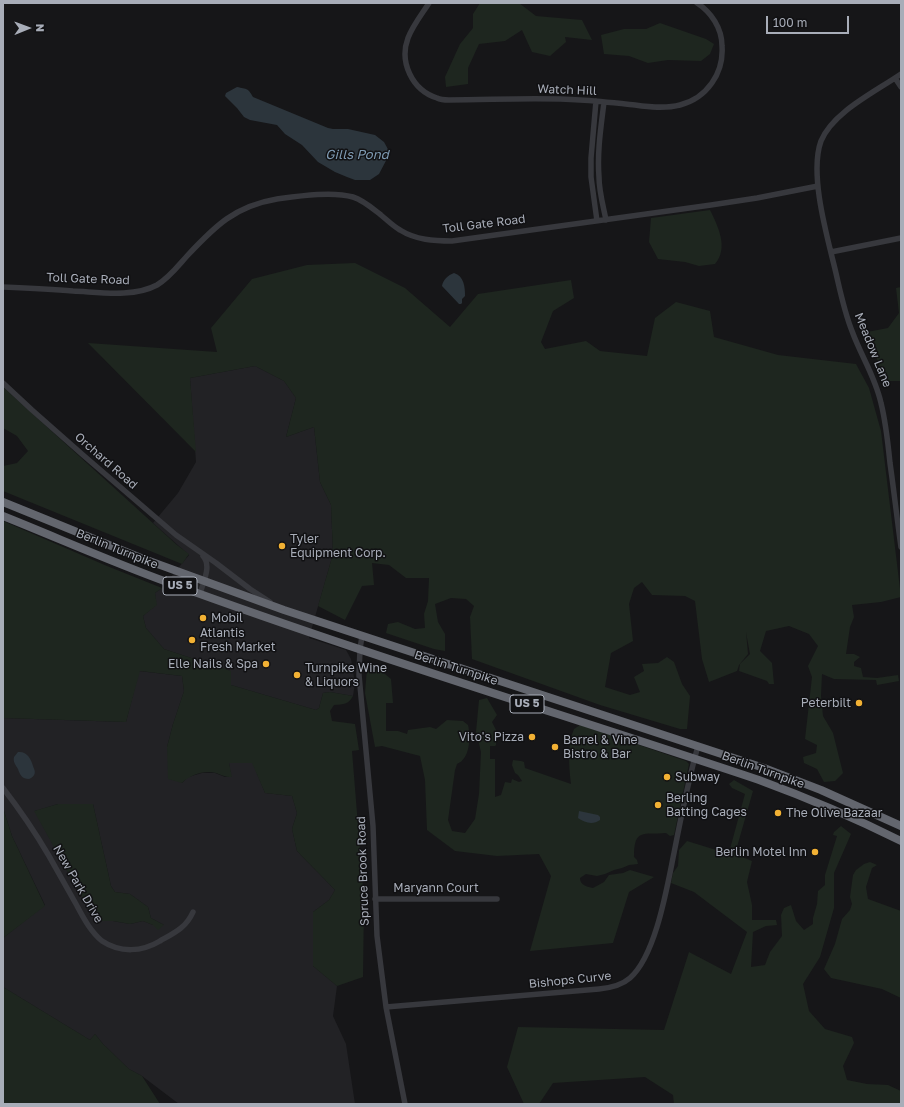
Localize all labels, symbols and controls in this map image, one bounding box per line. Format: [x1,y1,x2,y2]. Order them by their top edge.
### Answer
north arrow [8,8,48,48]
scale bar [768,8,851,34]
text: 100 m [773,15,807,30]
text: N [34,23,47,32]
street label: Watch Hill [537,82,597,98]
water label: Gills Pond [325,147,389,163]
street label: Toll Gate Road [442,212,526,236]
street label: Toll Gate Road [46,270,130,288]
street label: Meadow Lane [851,311,895,389]
street label: Orchard Road [72,430,140,492]
street label: Berlin Turnpike [74,526,160,572]
place label: Tyler Equipment Corp. [290,532,386,560]
marker: Tyler Equipment Corp. [277,541,287,551]
road number: US 5 [163,577,197,595]
place label: Mobil [211,611,243,625]
marker: Mobil [198,613,208,623]
place label: Atlantis Fresh Market [200,626,275,654]
marker: Atlantis Fresh Market [187,635,197,645]
street label: Berlin Turnpike [412,648,500,688]
place label: Elle Nails & Spa [168,657,258,671]
marker: Elle Nails & Spa [261,659,271,669]
place label: Turnpike Wine & Liquors [305,661,387,689]
marker: Turnpike Wine & Liquors [292,670,302,680]
road number: US 5 [510,695,544,713]
place label: Peterbilt [801,696,851,710]
marker: Peterbilt [854,698,864,708]
place label: Vito's Pizza [459,730,524,744]
marker: Vito's Pizza [527,732,537,742]
place label: Barrel & Vine Bistro & Bar [563,733,637,761]
marker: Barrel & Vine Bistro & Bar [550,742,560,752]
street label: Berlin Turnpike [720,748,806,792]
place label: Subway [675,770,720,784]
marker: Subway [662,772,672,782]
place label: Berling Batting Cages [666,791,747,819]
marker: Berling Batting Cages [653,800,663,810]
place label: The Olive Bazaar [786,806,882,820]
marker: The Olive Bazaar [773,808,783,818]
street label: Spruce Brook Road [354,816,372,926]
street label: New Park Drive [50,843,106,925]
place label: Berlin Motel Inn [715,845,807,859]
marker: Berlin Motel Inn [810,847,820,857]
street label: Maryann Court [393,881,479,895]
street label: Bishops Curve [528,969,612,991]

